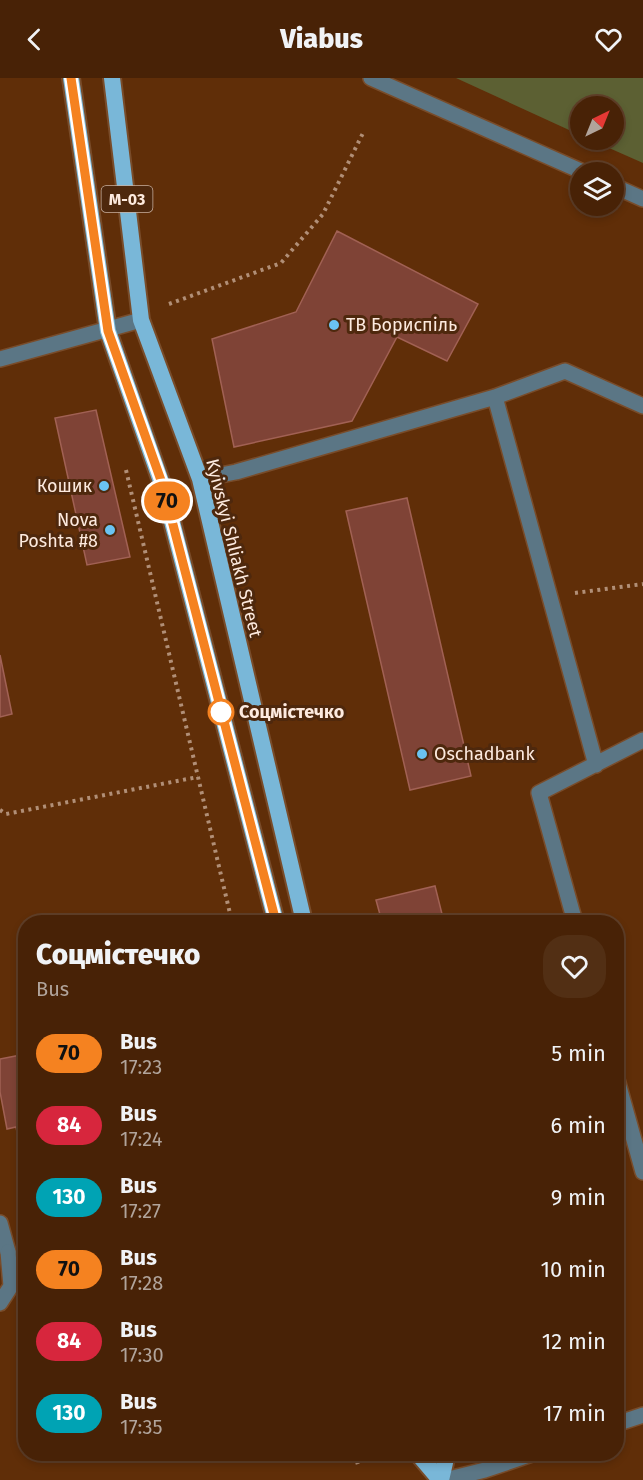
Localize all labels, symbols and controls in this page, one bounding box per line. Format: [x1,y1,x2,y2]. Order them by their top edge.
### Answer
icon: back [18,23,51,56]
text: Viabus [280,23,363,55]
icon: heart [592,23,625,56]
north arrow [570,96,624,150]
map controls [570,96,624,216]
button: layers [570,162,624,216]
road number: М-03 [102,186,152,212]
place label: ТВ Бориспіль [346,314,457,336]
marker: ТВ Бориспіль [327,318,341,332]
street label: Kyivskyi Shliakh Street [201,456,267,640]
place label: Кошик [37,475,93,497]
marker: Кошик [97,479,111,493]
line badge: 70 [140,482,194,520]
text: 70 [156,488,178,514]
place label: Nova Poshta #8 [18,509,98,552]
marker: Nova Poshta #8 [103,523,117,537]
marker: Соцмістечко [208,699,234,725]
place label: Соцмістечко [239,701,344,723]
place label: Oschadbank [434,743,535,765]
marker: Oschadbank [415,747,429,761]
button: heart [543,935,606,998]
text: Соцмістечко [36,938,200,971]
text: Bus [36,977,69,1001]
text: Bus [120,1028,157,1055]
text: 70 [58,1040,80,1066]
text: 5 min [551,1040,606,1067]
text: 17:23 [120,1055,162,1079]
text: Bus [120,1100,157,1127]
text: 84 [57,1112,81,1138]
text: 6 min [550,1112,606,1139]
text: 17:24 [120,1127,162,1151]
text: Bus [120,1172,157,1199]
text: 130 [53,1184,85,1210]
text: 9 min [551,1184,606,1211]
text: 17:27 [120,1199,161,1223]
text: Bus [120,1244,157,1271]
text: 70 [58,1256,80,1282]
text: 10 min [540,1256,606,1283]
text: 17:28 [120,1271,163,1295]
text: Bus [120,1316,157,1343]
text: 84 [57,1328,81,1354]
text: 12 min [542,1328,606,1355]
text: 17:30 [120,1343,164,1367]
text: Bus [120,1388,157,1415]
text: 130 [53,1400,85,1426]
text: 17 min [543,1400,606,1427]
text: 17:35 [120,1415,163,1439]

